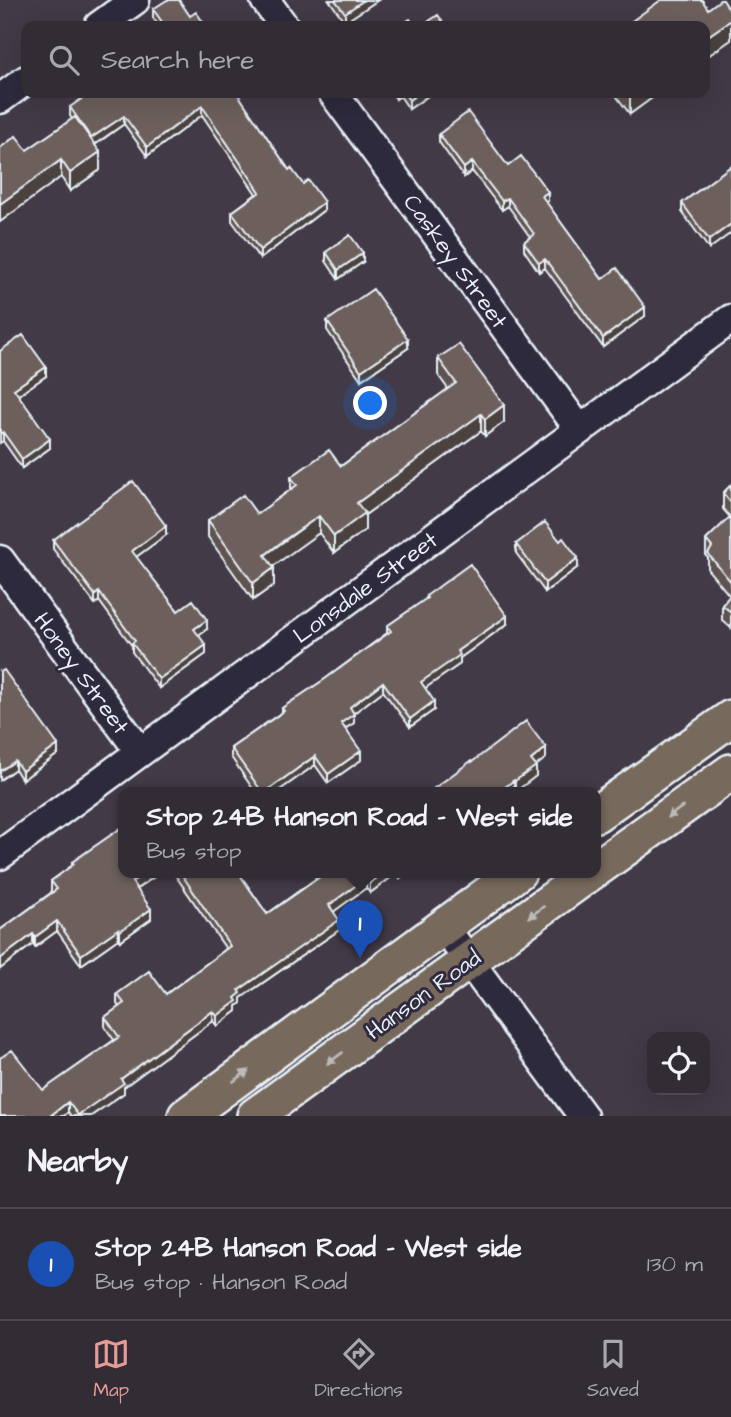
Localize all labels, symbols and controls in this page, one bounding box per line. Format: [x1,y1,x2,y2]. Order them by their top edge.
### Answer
search box [21,21,710,98]
icon: search [45,41,83,79]
text: Search here [101,42,254,78]
street label: Caskey Street [395,188,515,336]
your location [353,386,387,420]
street label: Lonsdale Street [287,524,445,651]
street label: Honey Street [25,606,137,742]
popup [118,787,601,878]
text: Stop 24B Hanson Road - West side [146,799,573,835]
one-way arrow [666,805,685,819]
text: Bus stop [146,835,242,867]
pin: 1 [337,900,383,958]
one-way arrow [527,905,545,919]
street label: Hanson Road [360,942,488,1047]
map controls [647,1032,710,1095]
button: locate [647,1032,710,1095]
one-way arrow [325,1051,344,1065]
one-way arrow [232,1068,250,1083]
text: Nearby [28,1141,128,1183]
text: Stop 24B Hanson Road - West side [95,1230,522,1266]
text: 1 [50,1248,52,1280]
text: 130 m [647,1248,703,1280]
text: Bus stop · Hanson Road [95,1266,347,1298]
tab: Map [92,1335,130,1404]
tab: Directions [314,1335,403,1404]
tab: Saved [587,1335,639,1404]

